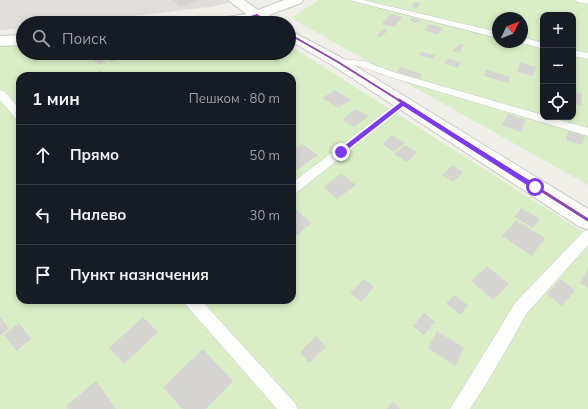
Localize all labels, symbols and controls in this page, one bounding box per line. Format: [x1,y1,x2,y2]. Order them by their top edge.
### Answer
north arrow [492,12,528,48]
map controls [540,12,576,120]
button: + [540,12,576,48]
search box [16,16,296,60]
icon: search [30,27,52,49]
text: Поиск [62,29,107,48]
button: − [540,48,576,84]
button: locate [540,84,576,120]
text: 1 мин [32,88,80,109]
text: Пешком · 80 m [189,90,280,106]
route end [332,143,350,161]
icon: ahead [32,144,54,166]
text: Прямо [70,145,119,164]
text: 50 m [250,147,280,163]
route start [526,178,544,196]
icon: left [32,204,54,226]
text: Налево [70,205,126,224]
text: 30 m [250,207,280,223]
icon: arrive [32,264,54,286]
text: Пункт назначения [70,265,209,284]

